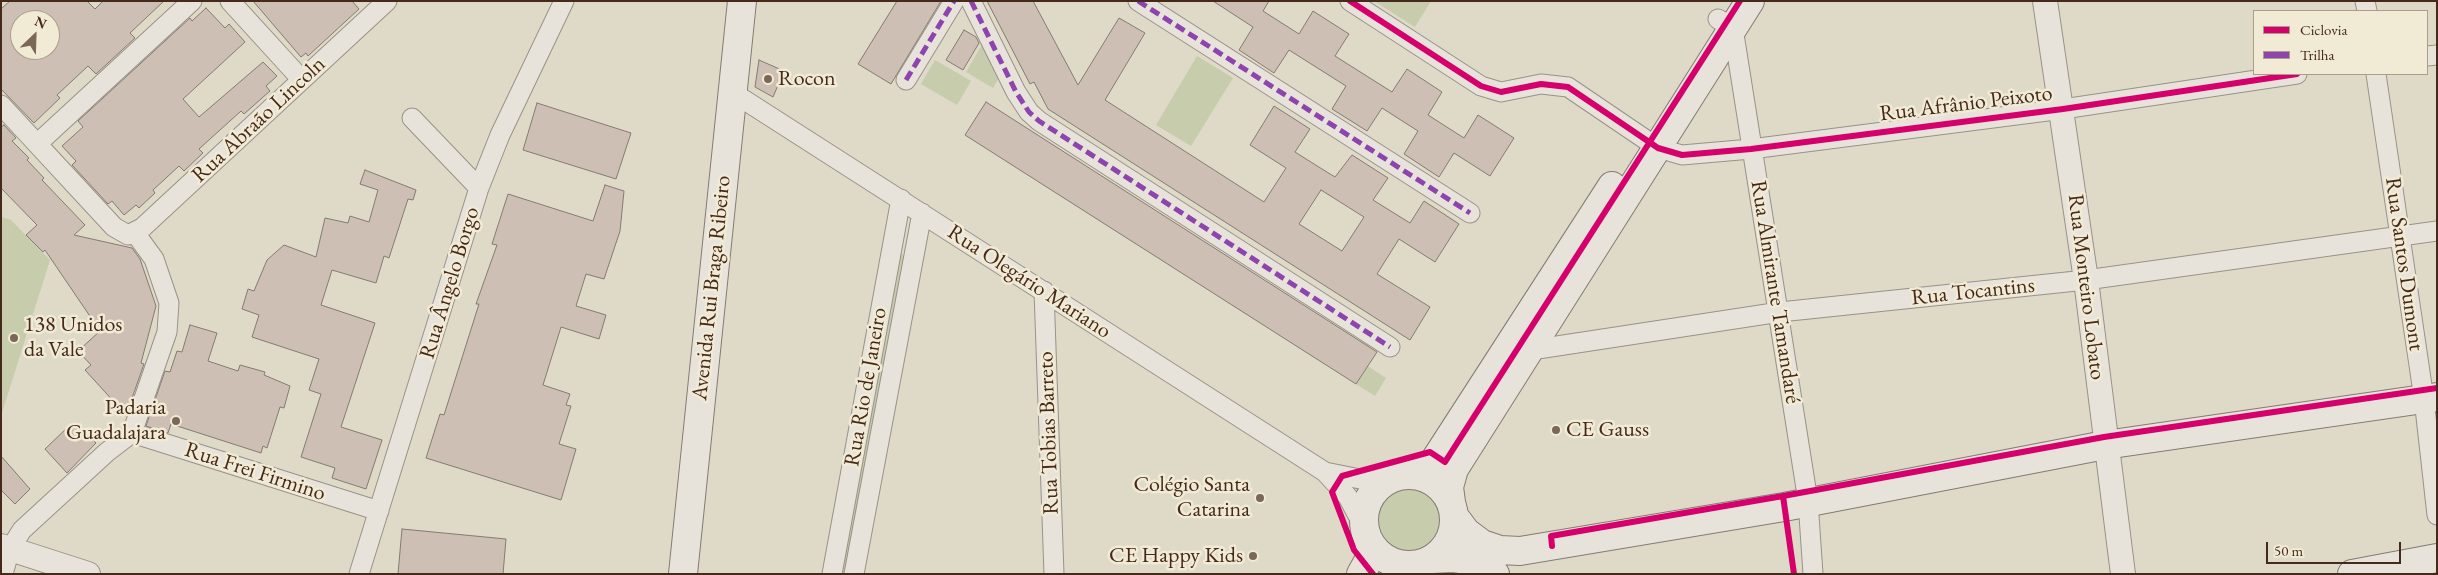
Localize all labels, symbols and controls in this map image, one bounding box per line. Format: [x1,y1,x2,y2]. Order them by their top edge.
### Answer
north arrow [10,10,60,60]
legend [2253,10,2428,75]
text: N [32,12,50,33]
text: Ciclovia [2300,20,2347,39]
text: Trilha [2300,45,2335,64]
street label: Rua Abraão Lincoln [187,51,331,189]
place label: Rocon [778,66,836,92]
marker: Rocon [762,73,774,85]
street label: Rua Afrânio Peixoto [1878,80,2054,128]
street label: Avenida Rui Braga Ribeiro [687,174,737,402]
street label: Rua Santos Dumont [2379,175,2429,353]
street label: Rua Almirante Tamandaré [1744,178,1806,406]
street label: Rua Monteiro Lobato [2061,193,2111,381]
street label: Rua Ângelo Borgo [414,204,486,362]
street label: Rua Olegário Mariano [942,219,1116,345]
street label: Rua Tocantins [1910,272,2036,312]
street label: Rua Rio de Janeiro [839,305,893,469]
place label: 138 Unidos da Vale [24,312,122,364]
marker: 138 Unidos da Vale [8,332,20,344]
street label: Rua Tobias Barreto [1033,351,1065,515]
place label: Padaria Guadalajara [66,395,166,446]
marker: Padaria Guadalajara [170,415,182,427]
place label: CE Gauss [1566,417,1649,443]
marker: CE Gauss [1550,424,1562,436]
street label: Rua Frei Firmino [181,437,329,507]
place label: Colégio Santa Catarina [1133,472,1250,524]
marker: Colégio Santa Catarina [1254,492,1266,504]
scale bar [2268,532,2403,564]
text: 50 m [2274,541,2303,560]
place label: CE Happy Kids [1109,543,1243,569]
marker: CE Happy Kids [1247,550,1259,562]

